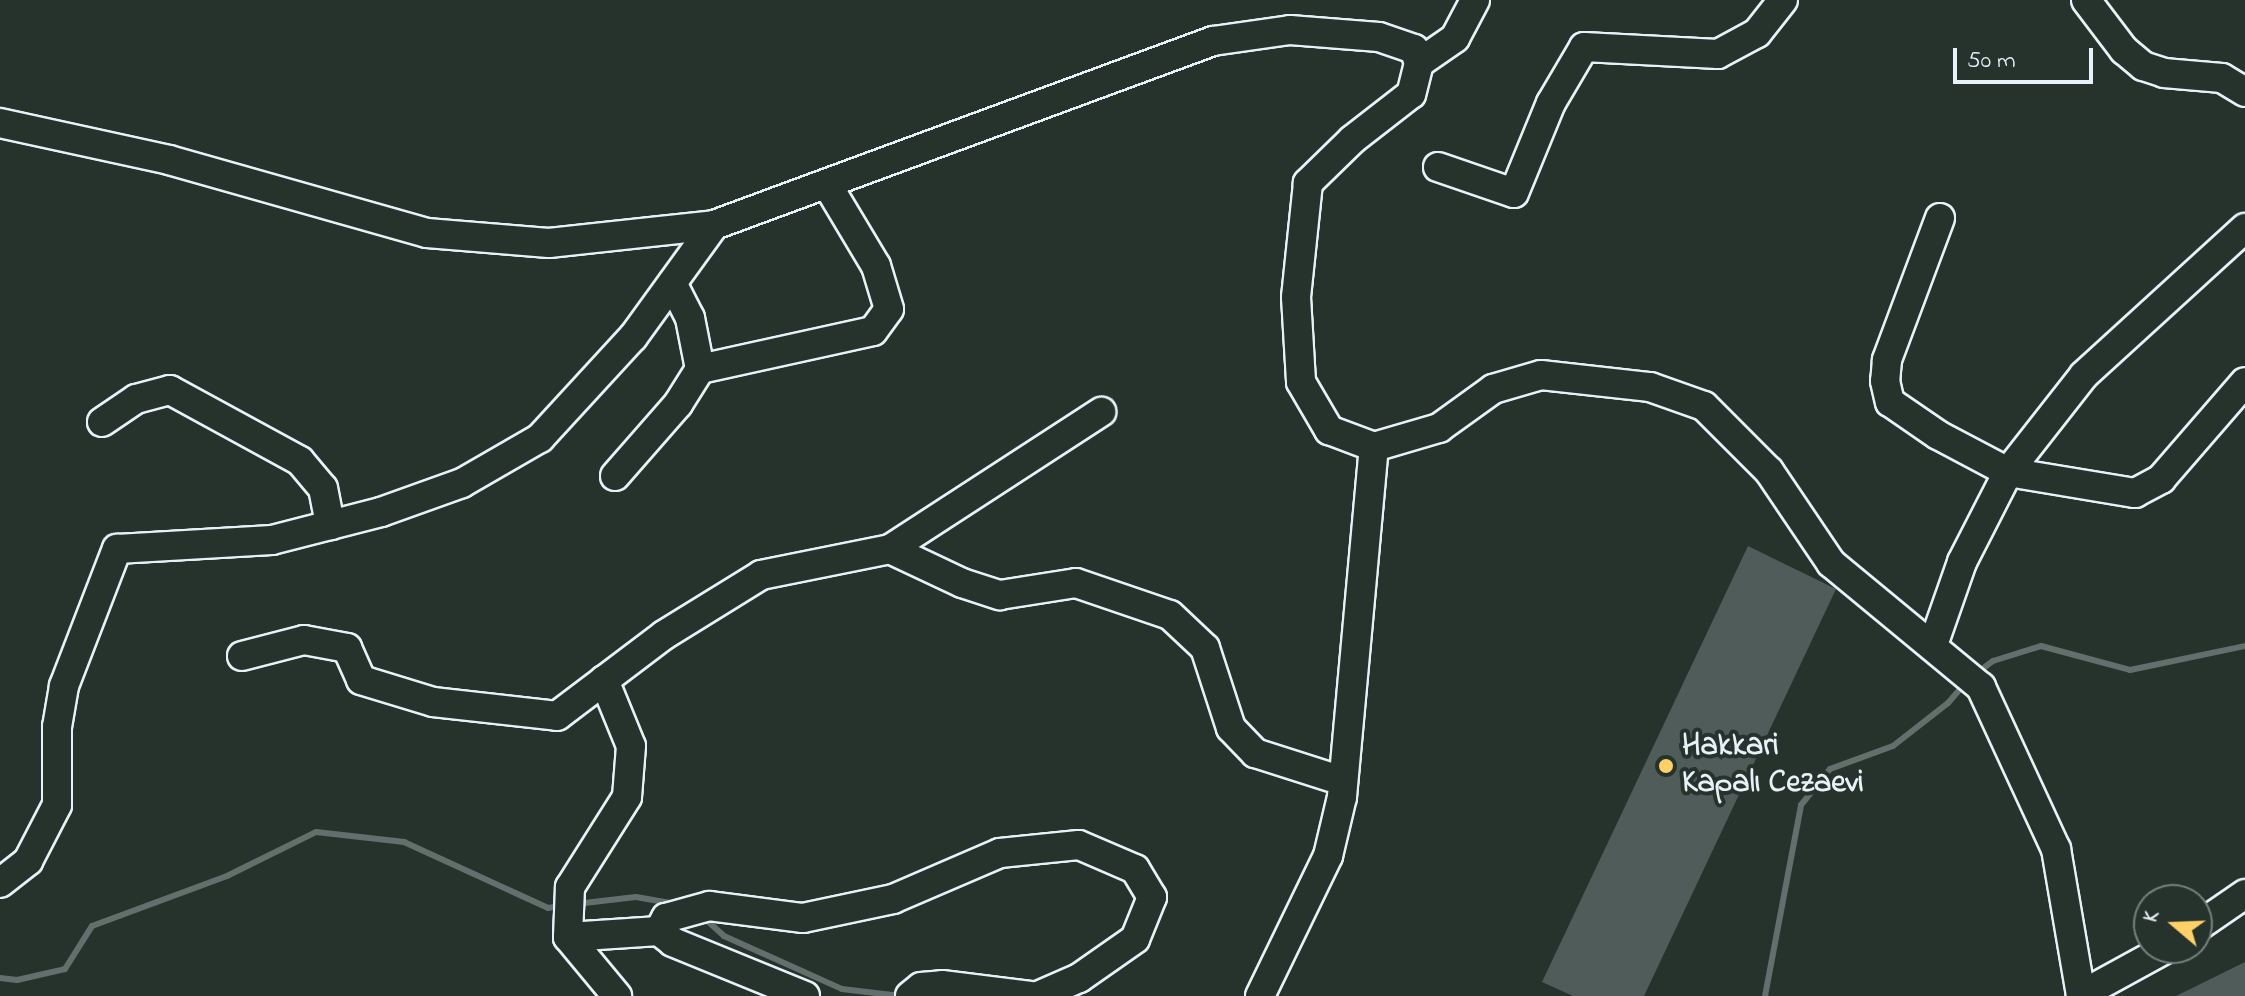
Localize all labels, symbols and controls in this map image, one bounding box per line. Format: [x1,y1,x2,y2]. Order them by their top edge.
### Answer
scale bar [1957,32,2097,82]
text: 50 m [1967,44,2016,79]
place label: Hakkari Kapalı Cezaevi [1682,729,1864,804]
marker: Hakkari Kapalı Cezaevi [1657,757,1675,775]
north arrow [2133,884,2213,964]
text: K [2135,907,2169,927]

